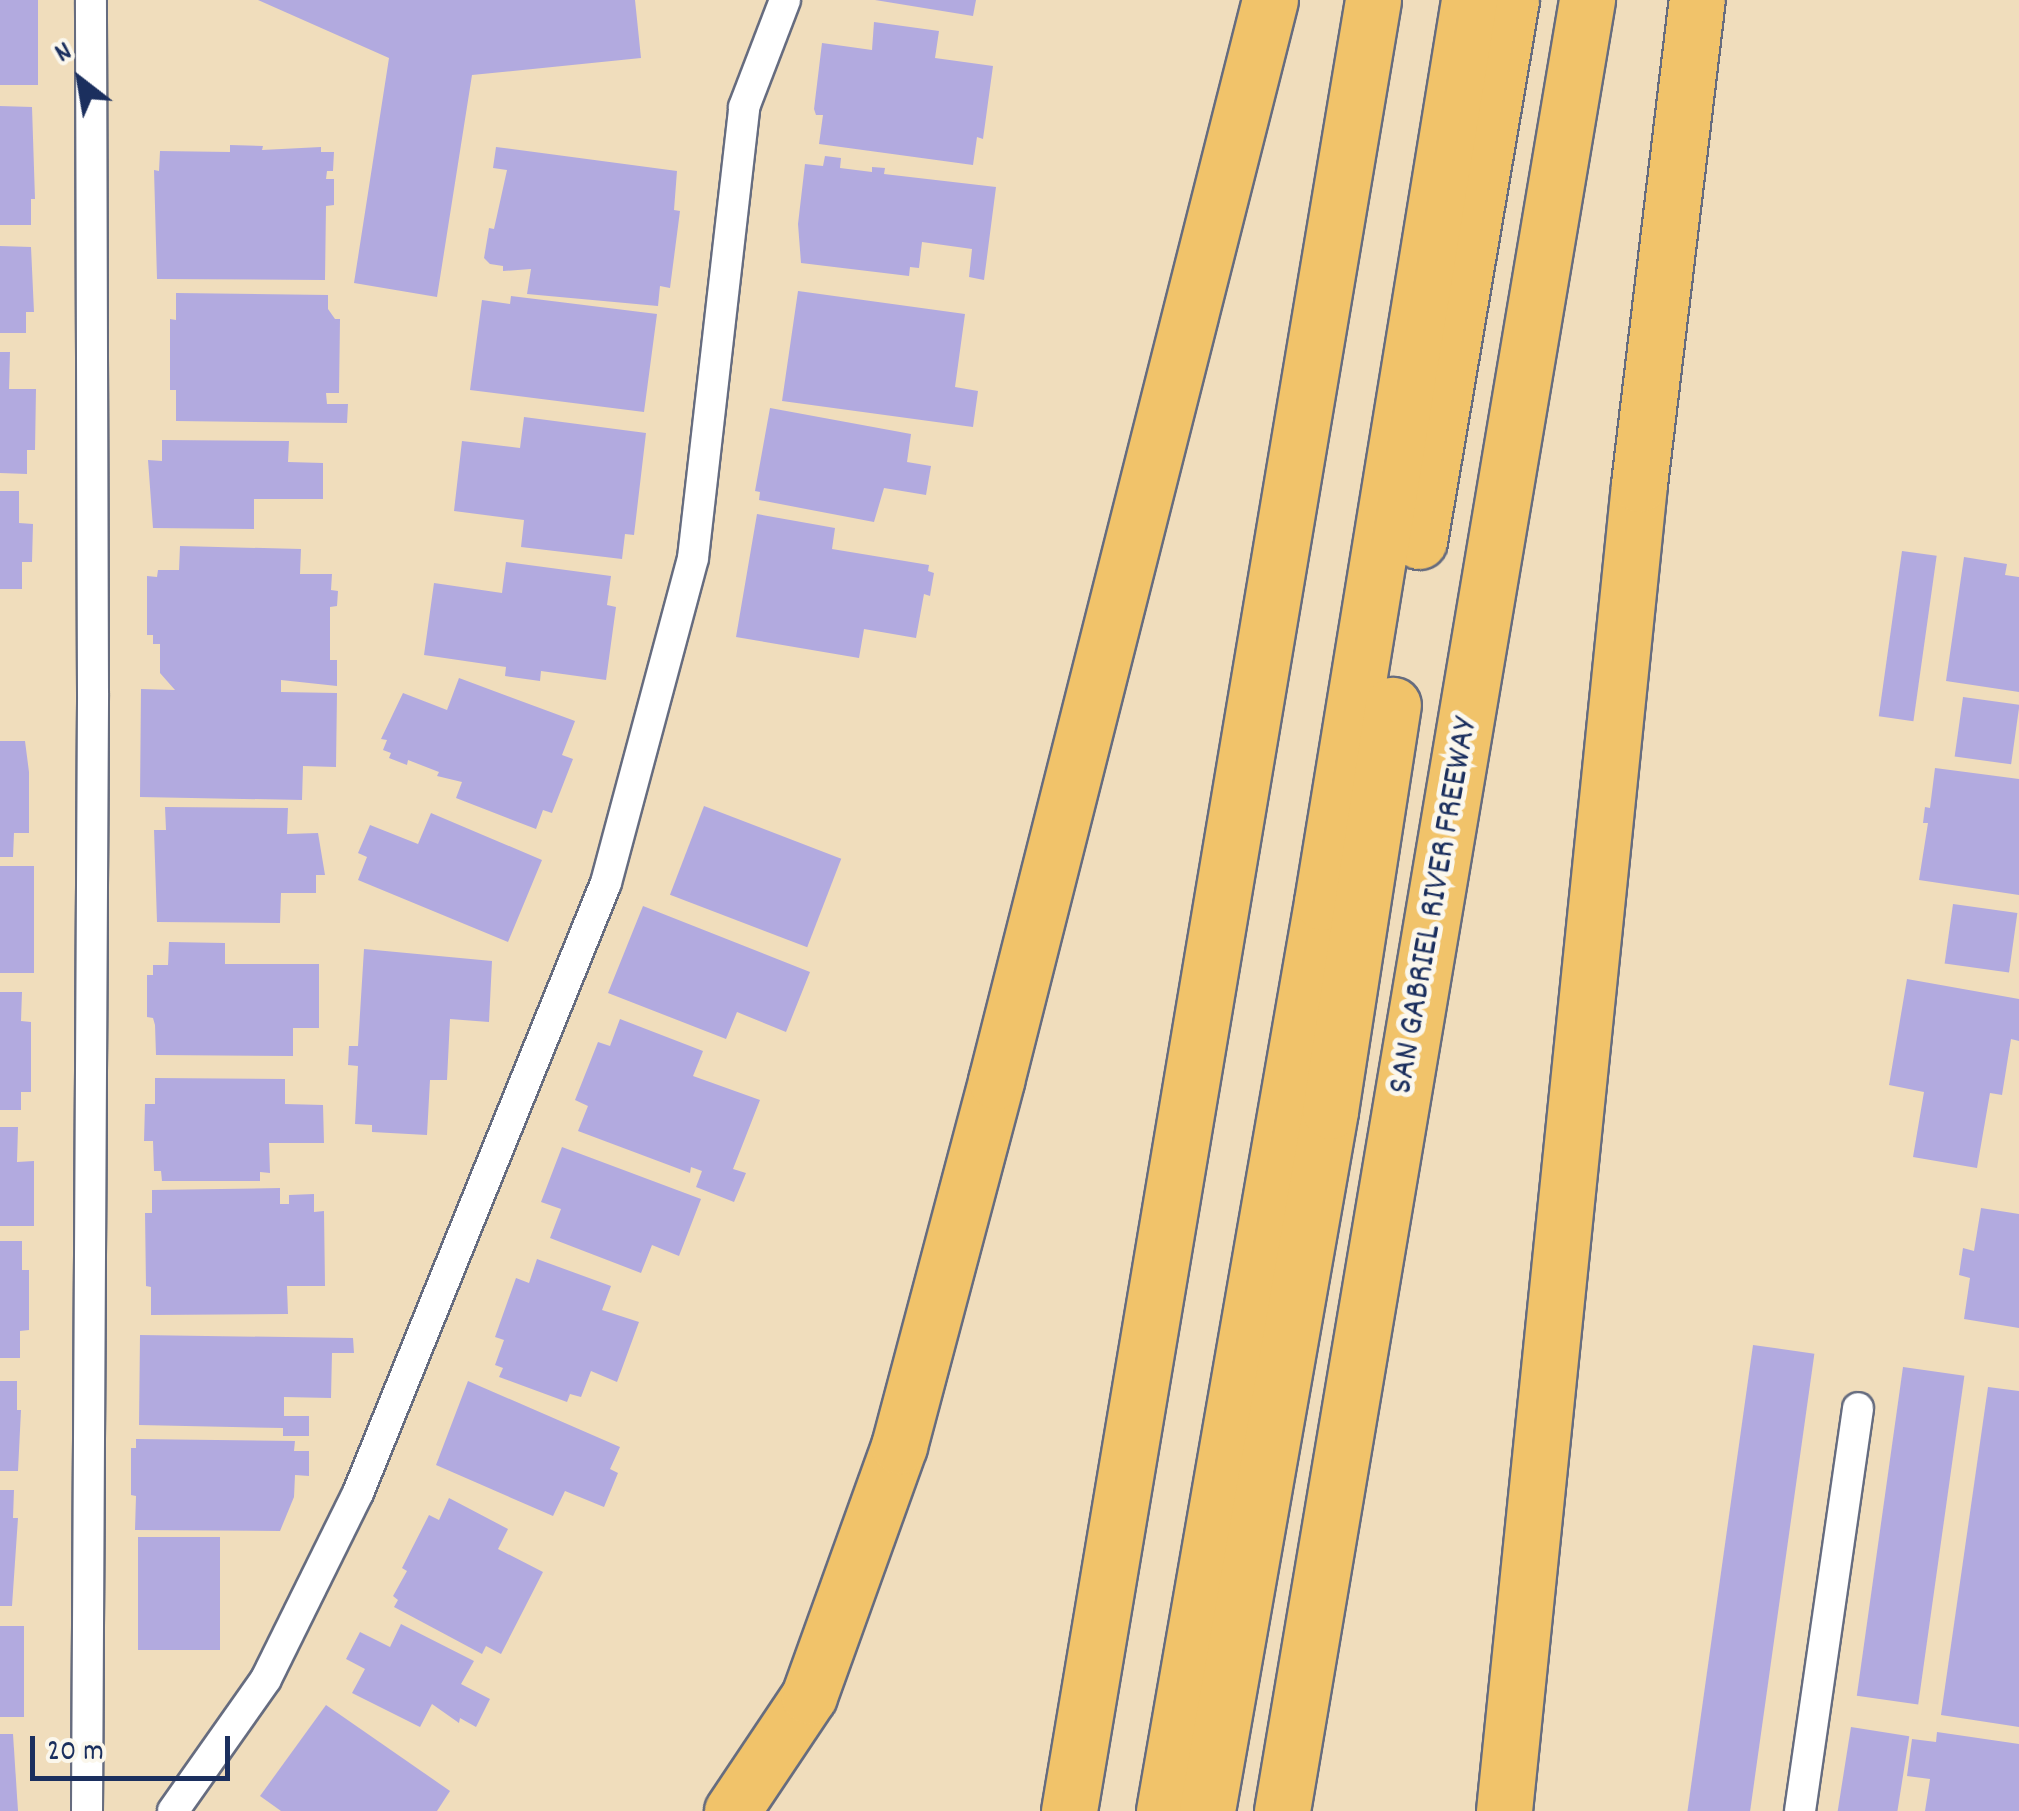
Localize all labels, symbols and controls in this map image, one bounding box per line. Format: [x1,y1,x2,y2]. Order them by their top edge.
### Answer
north arrow [30,30,130,130]
text: N [48,34,81,75]
street label: SAN GABRIEL RIVER FREEWAY [1381,715,1489,1097]
scale bar [35,1716,235,1778]
text: 20 m [47,1732,104,1775]

